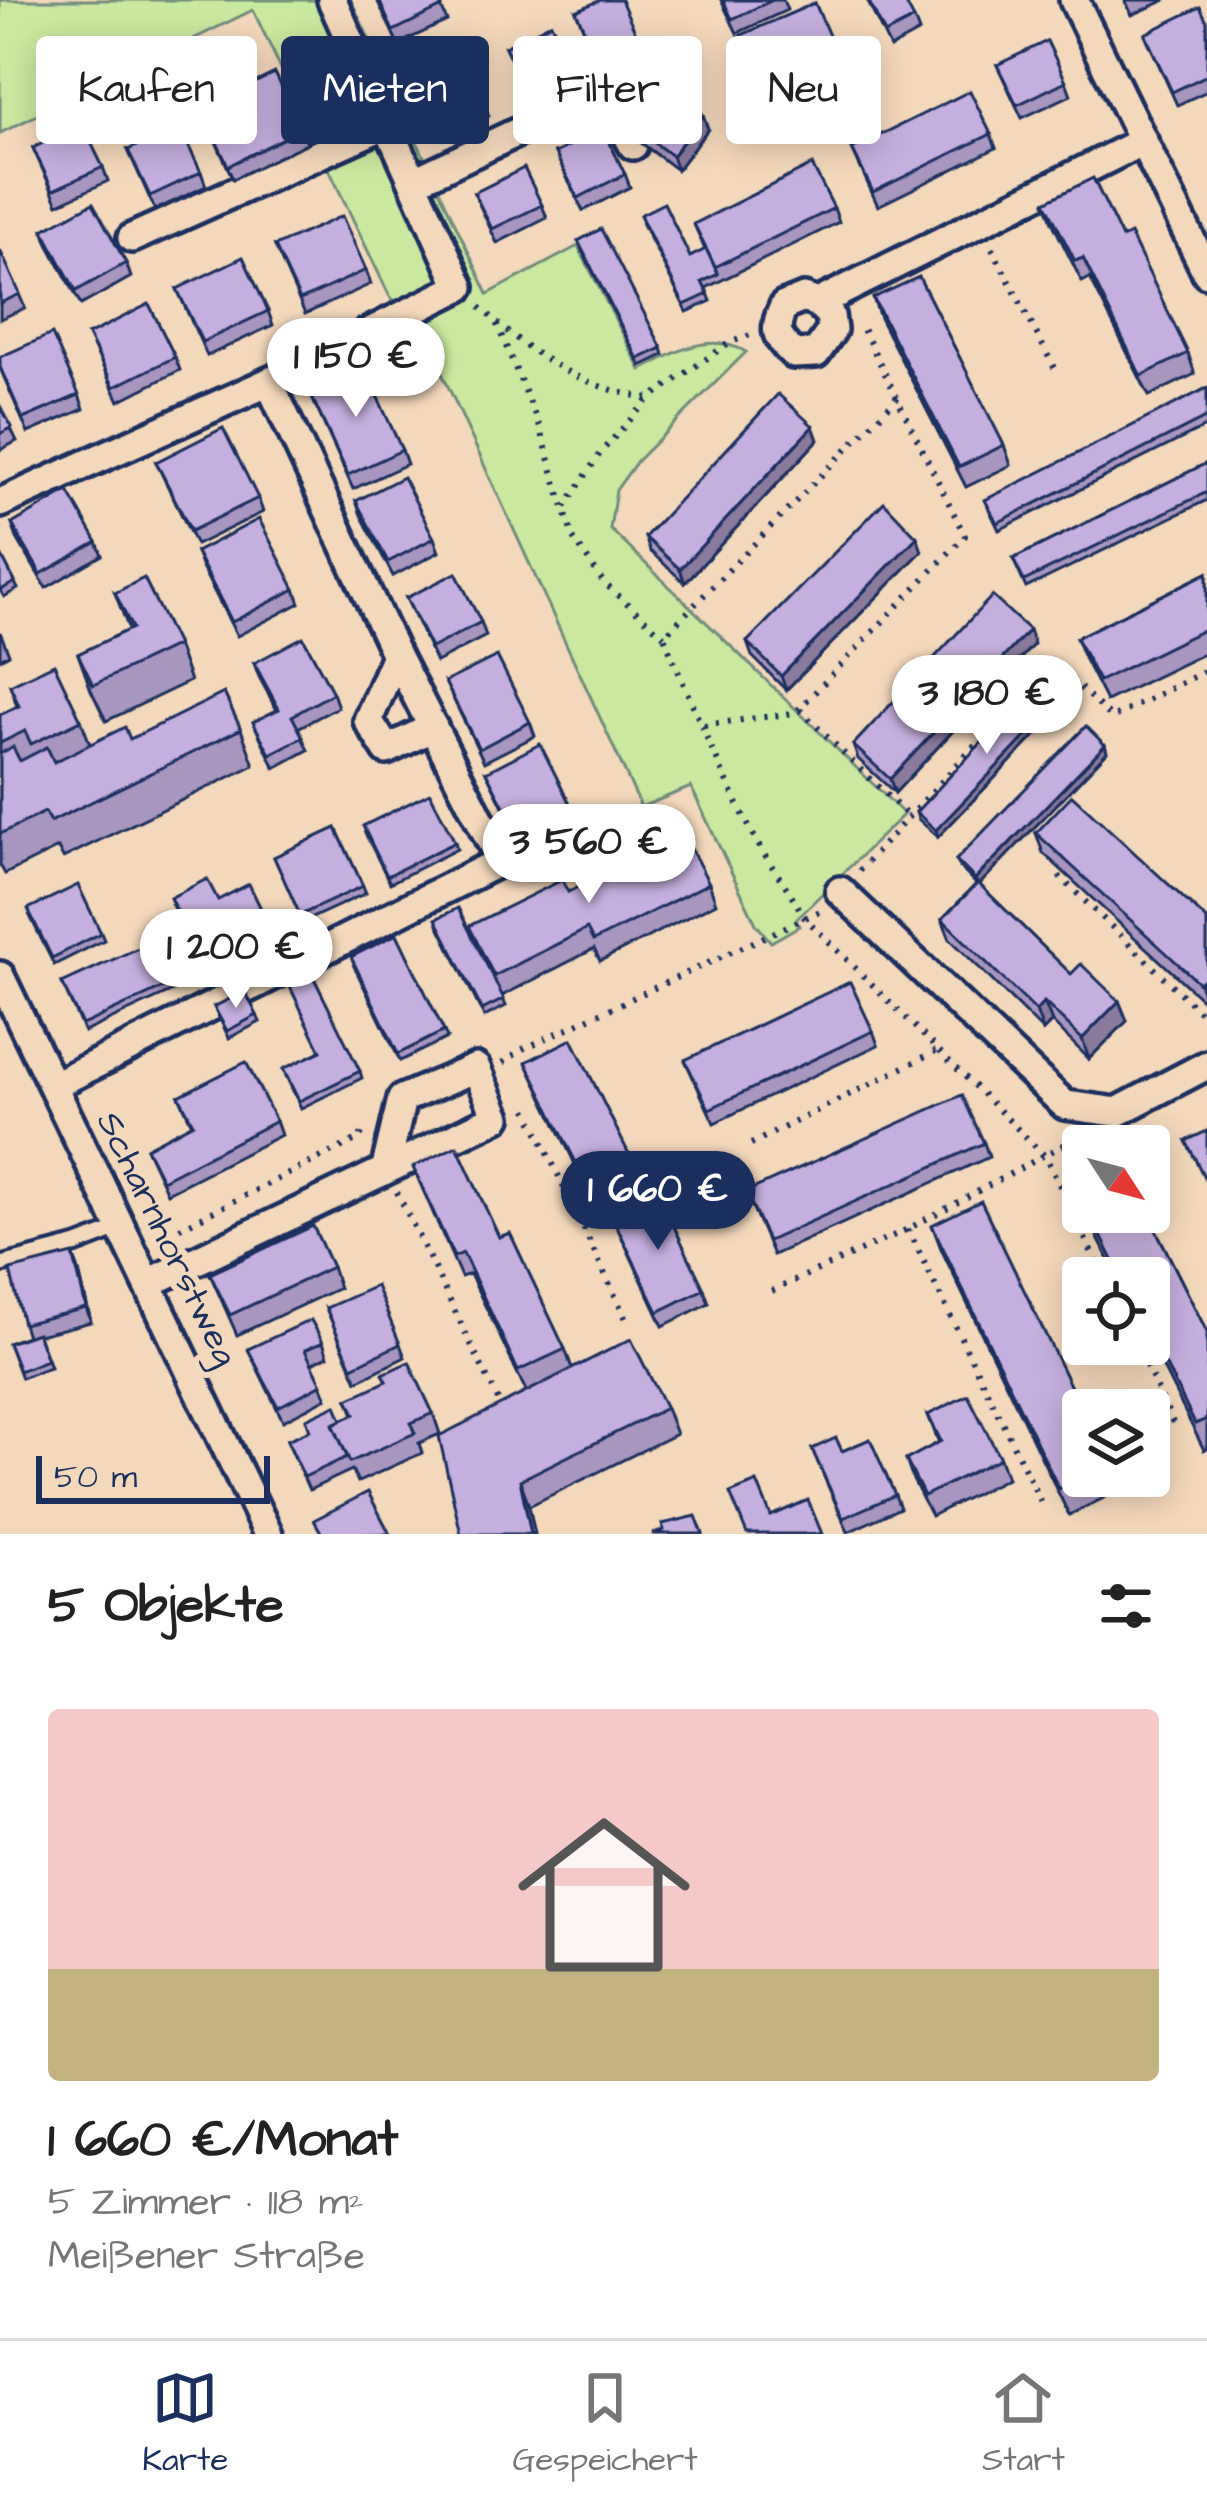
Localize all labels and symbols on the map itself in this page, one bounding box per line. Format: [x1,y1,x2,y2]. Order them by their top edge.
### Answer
pin: 1 150 € [245,318,467,420]
pin: 3 180 € [876,655,1098,757]
pin: 3 560 € [478,804,700,906]
pin: 1 200 € [125,909,347,1011]
street label: Scharnhorstweg [82,1103,251,1375]
north arrow [1062,1125,1170,1233]
pin: 1 660 € [547,1151,769,1253]
scale bar [36,1450,270,1503]

